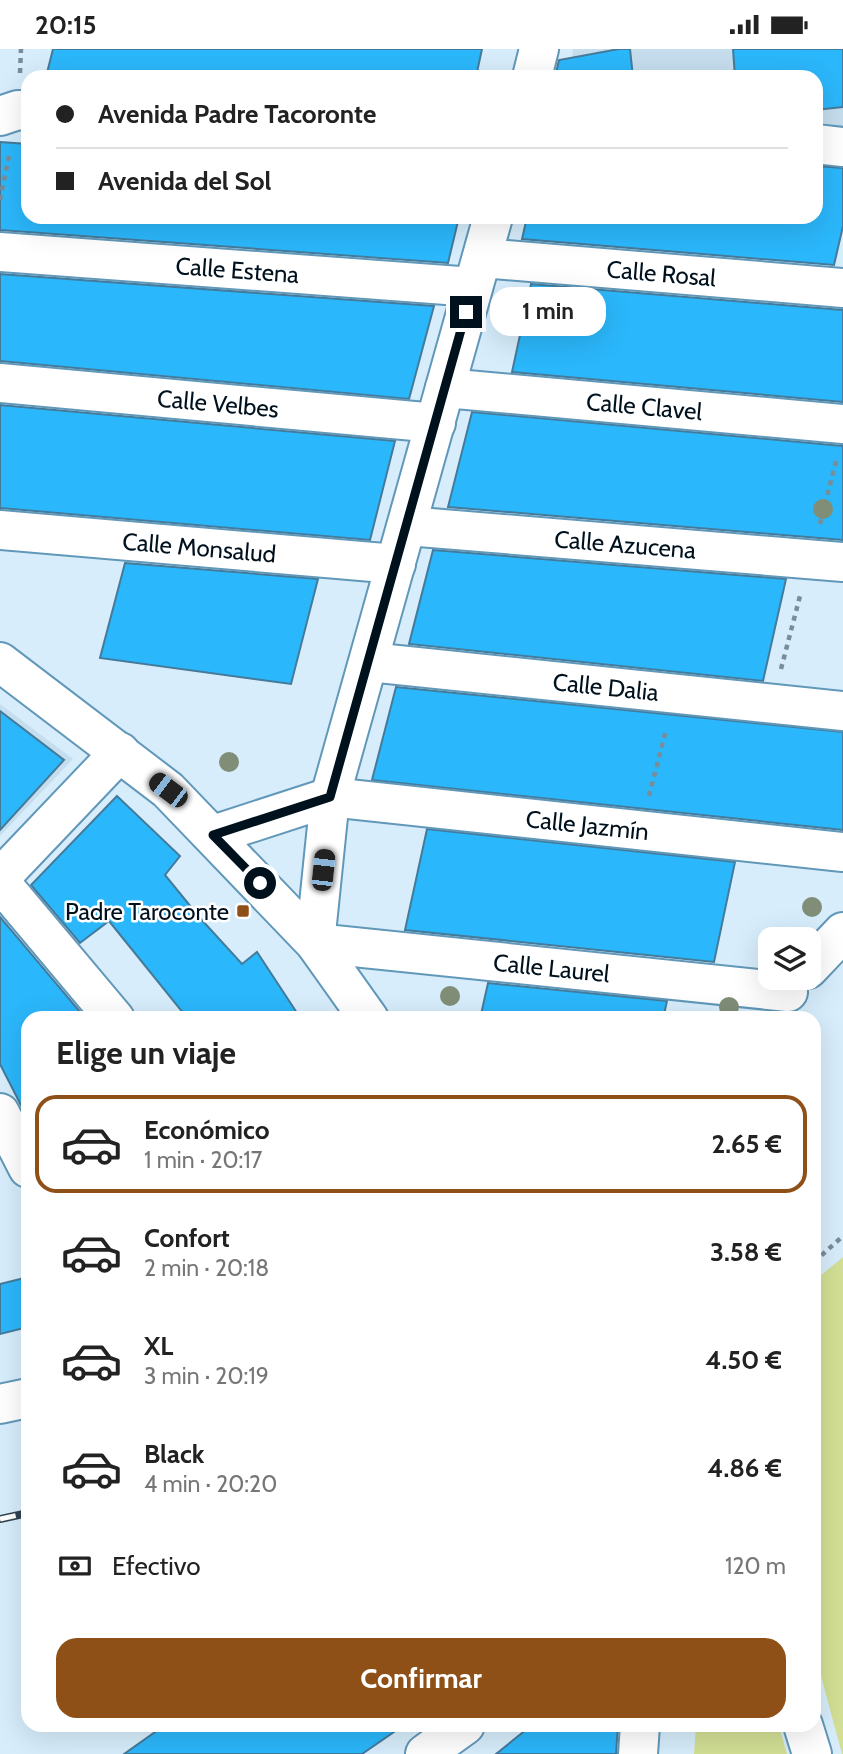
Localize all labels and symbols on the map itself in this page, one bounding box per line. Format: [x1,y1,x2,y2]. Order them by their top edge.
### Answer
street label: Calle Estena [175,251,301,289]
street label: Calle Rosal [606,254,718,292]
callout: 1 min [490,287,606,337]
route end [450,296,482,328]
street label: Calle Velbes [156,383,280,423]
street label: Calle Clavel [585,386,704,426]
street label: Calle Azucena [553,524,698,564]
street label: Calle Monsalud [121,526,277,568]
street label: Calle Dalia [551,667,661,706]
car [145,769,192,811]
street label: Calle Jazmín [525,804,650,846]
car [311,848,336,892]
route start [244,867,276,899]
place label: Padre Taroconte [65,897,229,926]
marker: Padre Taroconte [235,903,251,919]
street label: Calle Laurel [492,947,611,988]

